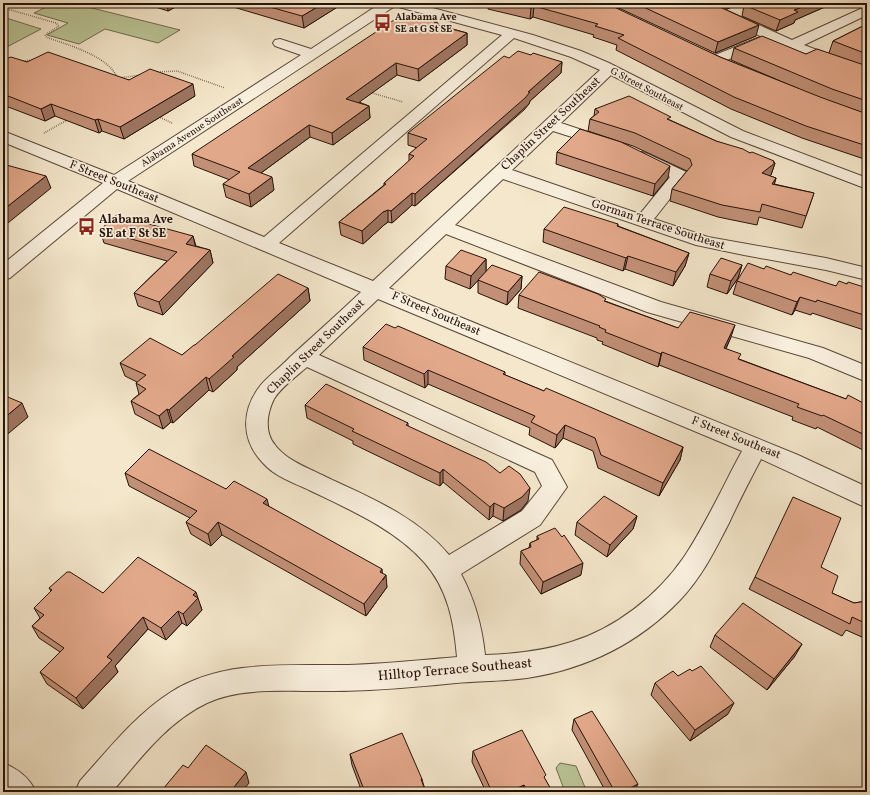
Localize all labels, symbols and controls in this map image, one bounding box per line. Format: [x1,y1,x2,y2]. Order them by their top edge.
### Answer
place label: Alabama Ave SE at G St SE [395,10,457,36]
bus stop icon: Alabama Ave SE at G St SE [372,13,392,33]
street label: G Street Southeast [608,64,686,114]
street label: Chaplin Street Southeast [498,74,604,174]
street label: Alabama Avenue Southeast [138,93,246,170]
street label: F Street Southeast [67,157,161,207]
street label: Gorman Terrace Southeast [589,196,727,254]
place label: Alabama Ave SE at F St SE [99,212,173,242]
bus stop icon: Alabama Ave SE at F St SE [76,217,96,237]
street label: F Street Southeast [389,288,483,340]
street label: Chaplin Street Southeast [264,296,368,398]
street label: F Street Southeast [689,413,783,463]
street label: Hilltop Terrace Southeast [377,654,533,686]

